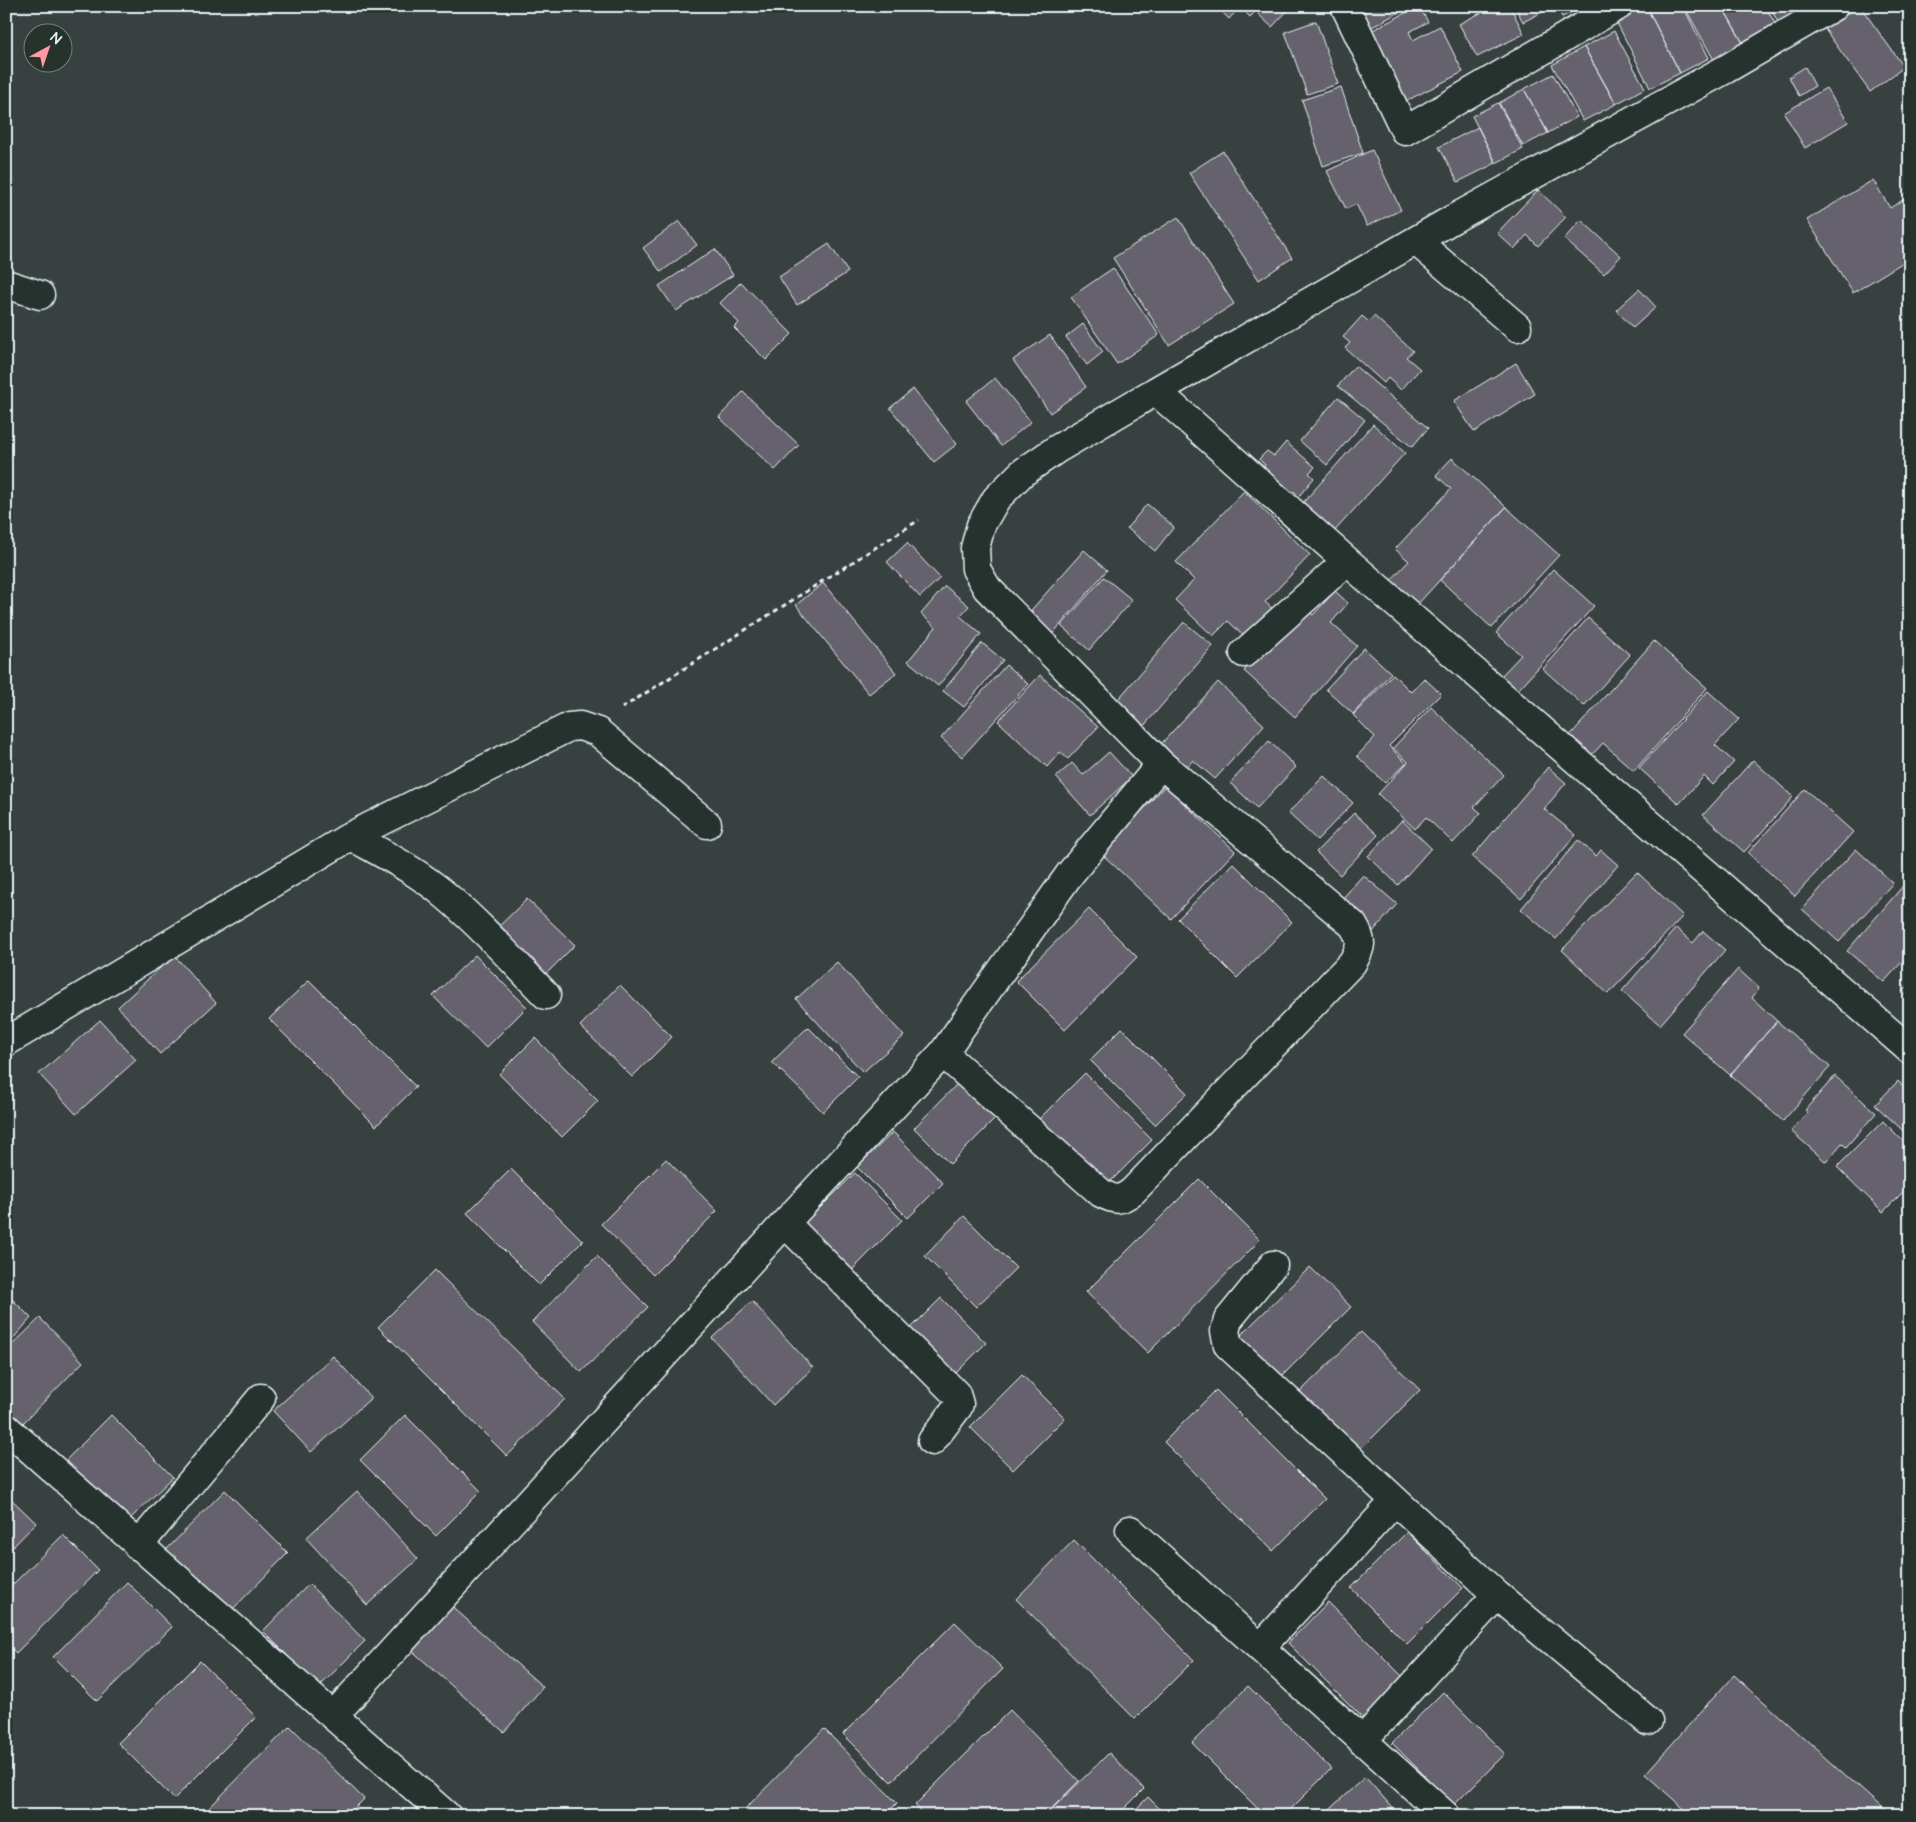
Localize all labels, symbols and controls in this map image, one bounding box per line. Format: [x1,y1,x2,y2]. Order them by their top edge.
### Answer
north arrow [22,22,72,72]
text: N [46,28,66,49]

